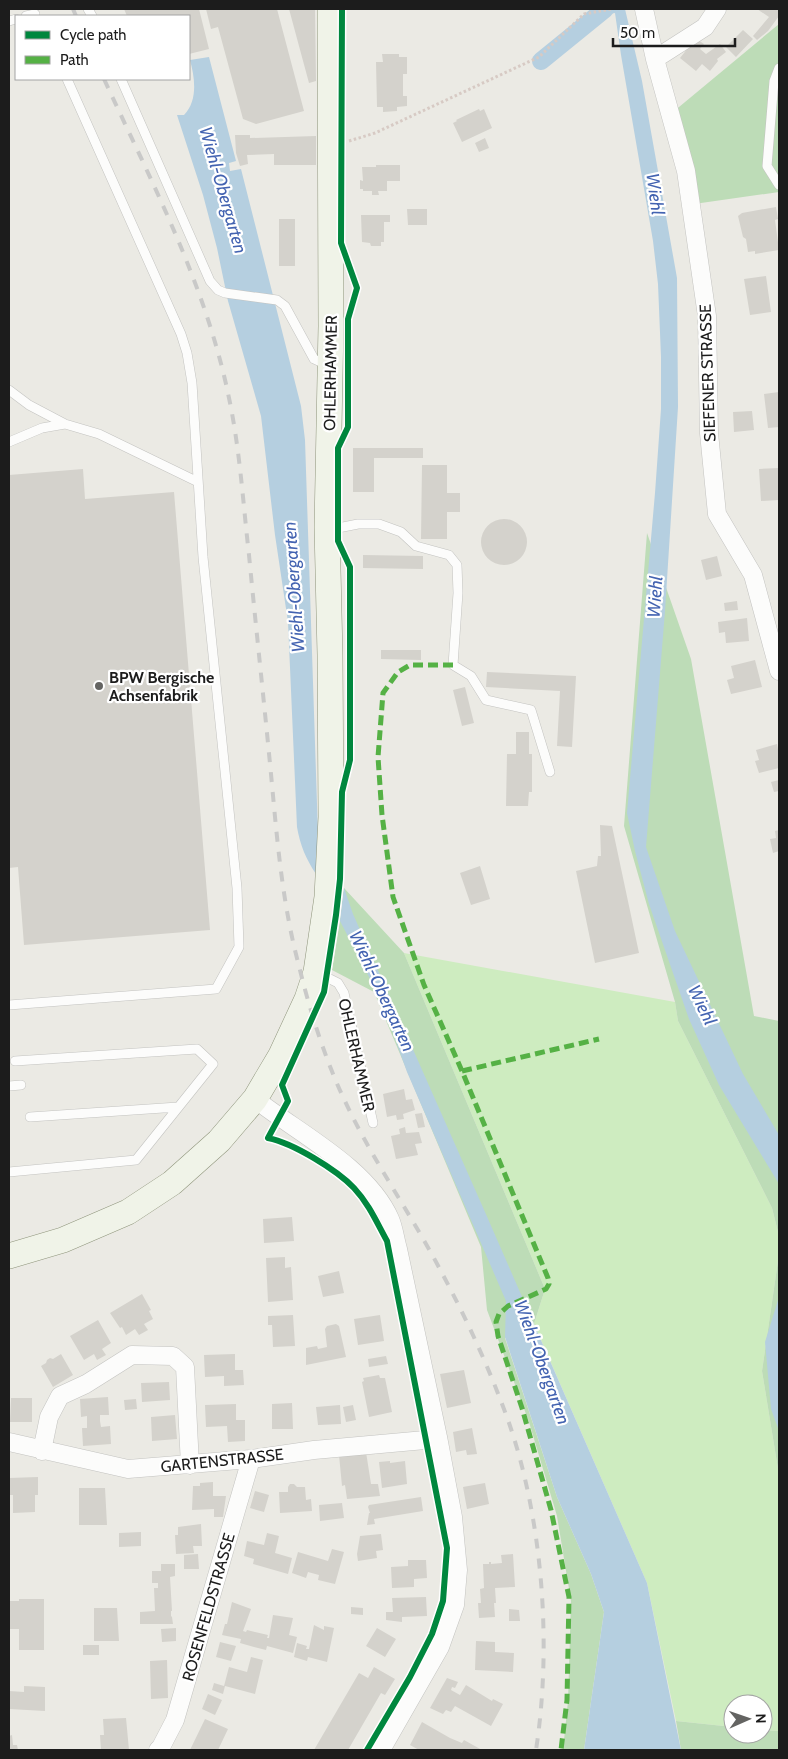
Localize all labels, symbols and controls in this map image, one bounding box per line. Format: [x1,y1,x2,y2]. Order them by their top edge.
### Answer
legend [15,15,190,80]
scale bar [613,15,736,47]
text: 50 m [620,24,655,42]
text: Cycle path [60,26,126,44]
text: Path [60,51,89,69]
water label: Wiehl-Obergarten [194,124,252,256]
water label: Wiehl [641,172,669,217]
street label: SIEFENER STRASSE [696,304,719,442]
street label: OHLERHAMMER [320,315,341,431]
water label: Wiehl-Obergarten [278,521,310,653]
water label: Wiehl [643,575,667,619]
place label: BPW Bergische Achsenfabrik [109,668,214,705]
marker: BPW Bergische Achsenfabrik [93,680,105,692]
water label: Wiehl-Obergarten [344,927,420,1055]
water label: Wiehl [683,981,721,1029]
street label: OHLERHAMMER [334,997,379,1114]
water label: Wiehl-Obergarten [509,1297,575,1427]
street label: GARTENSTRASSE [160,1445,285,1476]
street label: ROSENFELDSTRASSE [178,1531,239,1683]
north arrow [723,1694,773,1744]
text: N [752,1713,770,1724]

